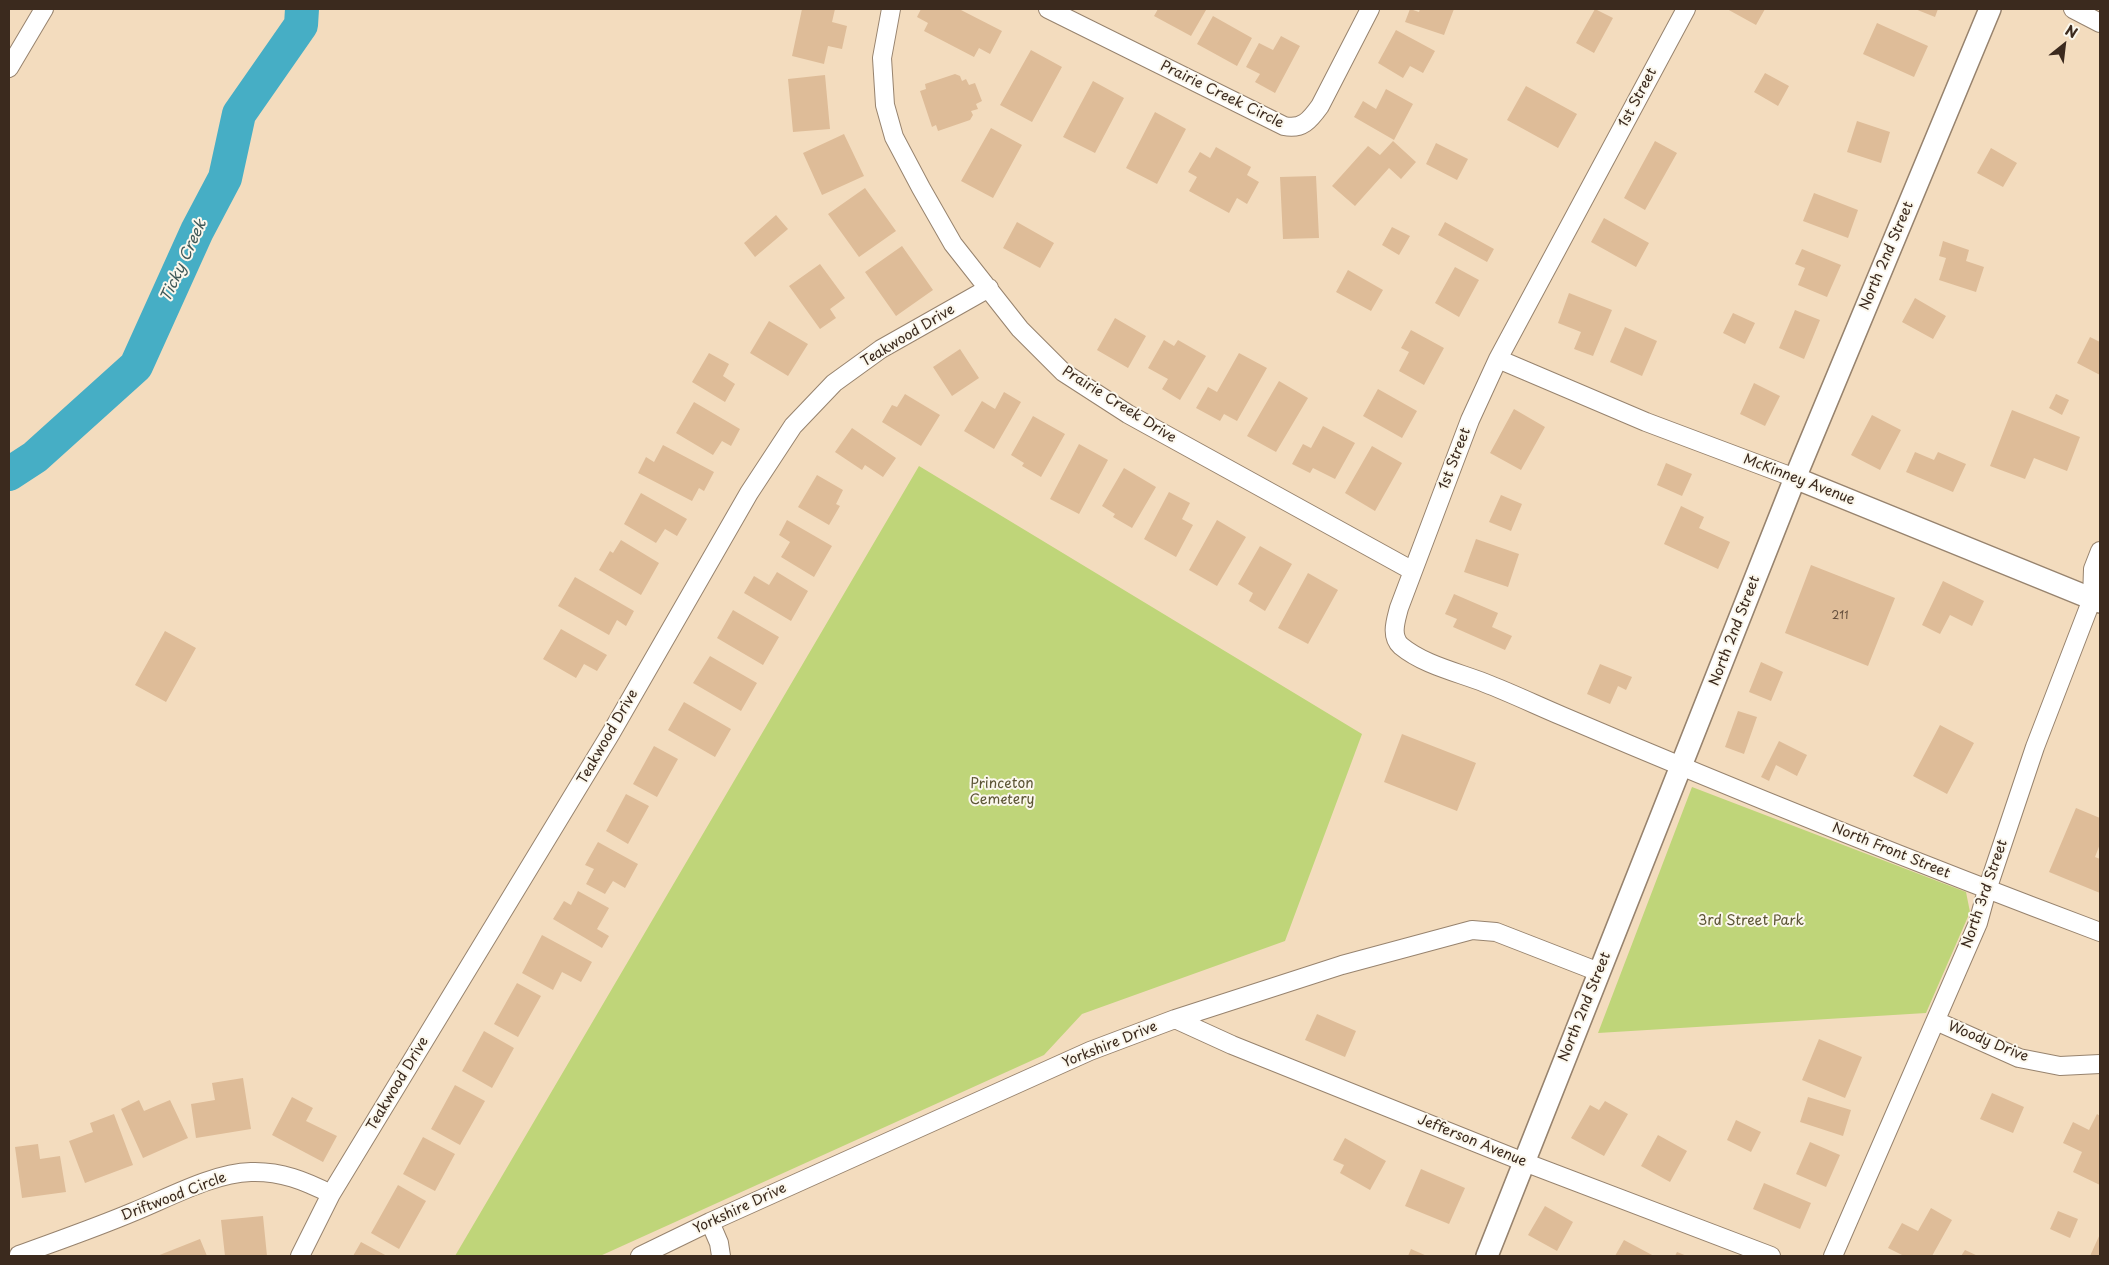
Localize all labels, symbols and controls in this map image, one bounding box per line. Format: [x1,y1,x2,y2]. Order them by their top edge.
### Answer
north arrow [2039,20,2089,70]
text: N [2062,20,2081,43]
street label: Prairie Creek Circle [1158,58,1286,132]
street label: 1st Street [1615,65,1661,131]
street label: North 2nd Street [1857,199,1917,313]
water label: Ticky Creek [157,217,211,305]
street label: Teakwood Drive [858,301,958,371]
street label: Prairie Creek Drive [1059,363,1179,447]
street label: 1st Street [1435,426,1475,492]
street label: McKinney Avenue [1741,451,1857,509]
street label: North 2nd Street [1706,574,1764,688]
house number: 211 [1831,609,1849,623]
street label: Teakwood Drive [574,687,642,787]
park label: Princeton Cemetery [969,776,1035,809]
street label: North Front Street [1830,820,1952,882]
street label: North 3rd Street [1959,838,2011,950]
park label: 3rd Street Park [1698,913,1804,929]
street label: North 2nd Street [1555,950,1615,1064]
street label: Yorkshire Drive [1060,1018,1160,1072]
street label: Woody Drive [1945,1018,2031,1066]
street label: Teakwood Drive [363,1034,433,1134]
street label: Jefferson Avenue [1415,1112,1529,1170]
street label: Driftwood Circle [119,1169,229,1225]
street label: Yorkshire Drive [691,1180,789,1238]

